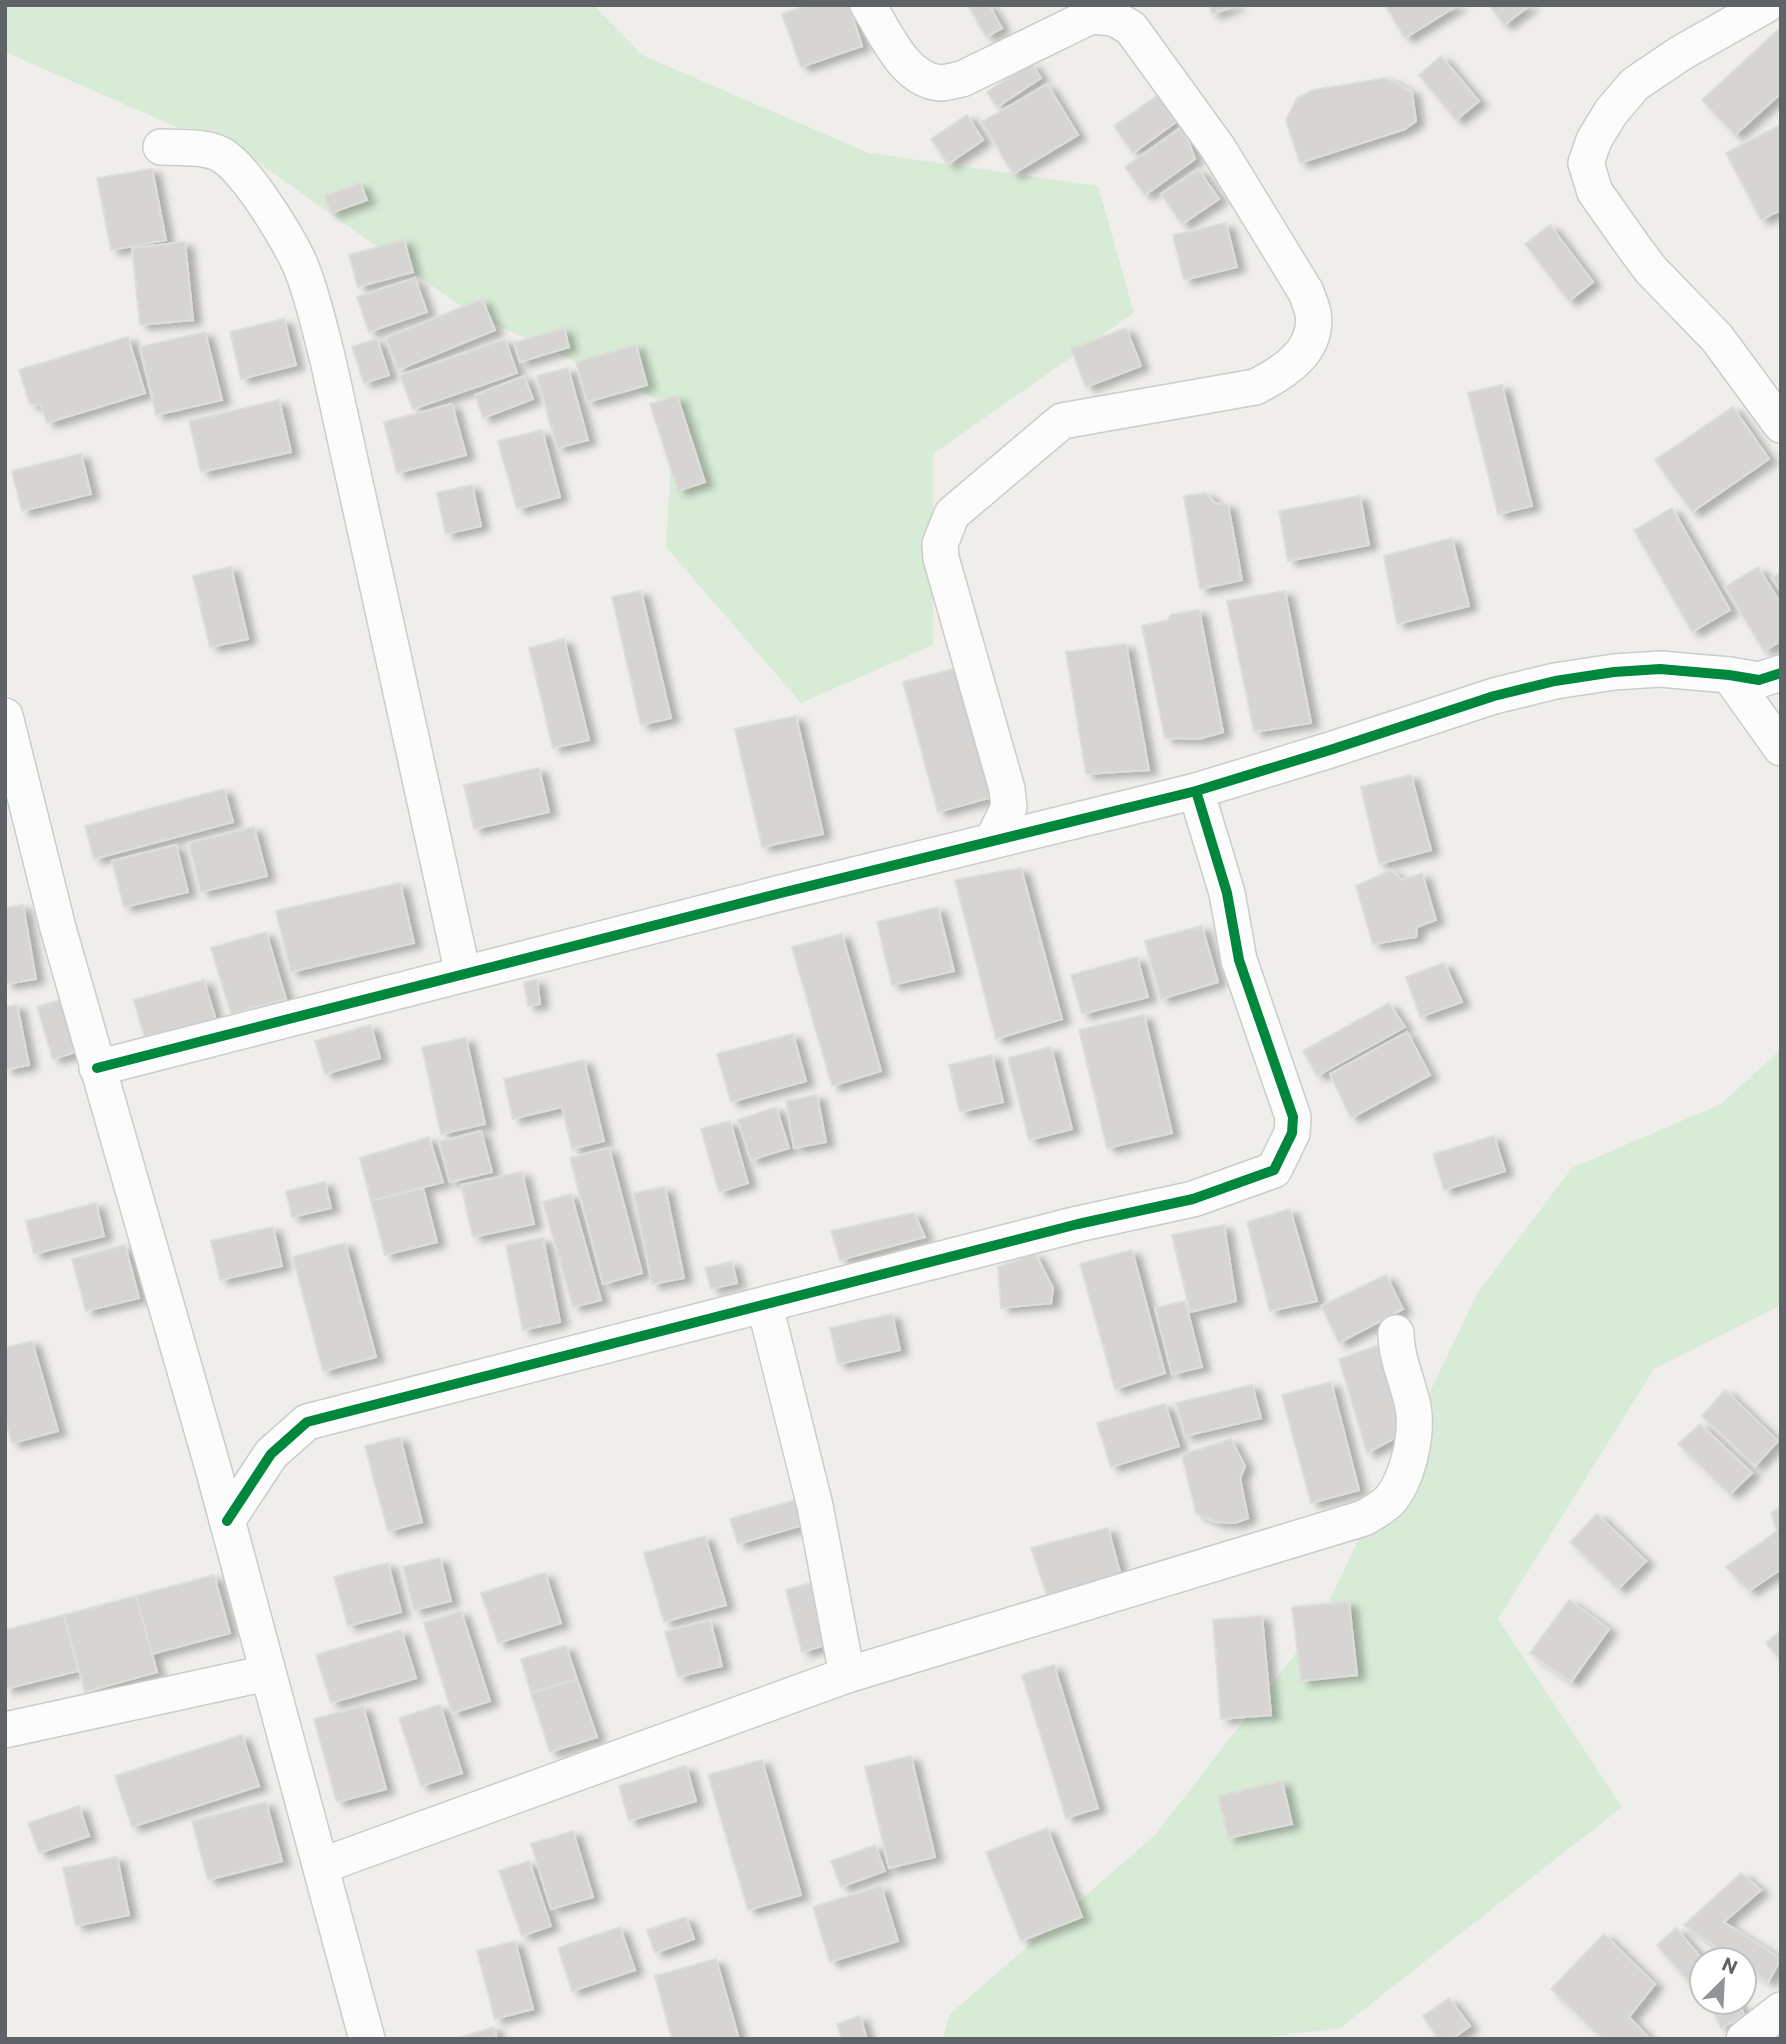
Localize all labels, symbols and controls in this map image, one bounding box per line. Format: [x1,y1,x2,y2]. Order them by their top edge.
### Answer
north arrow [1688,1946,1758,2016]
text: N [1719,1952,1741,1978]

